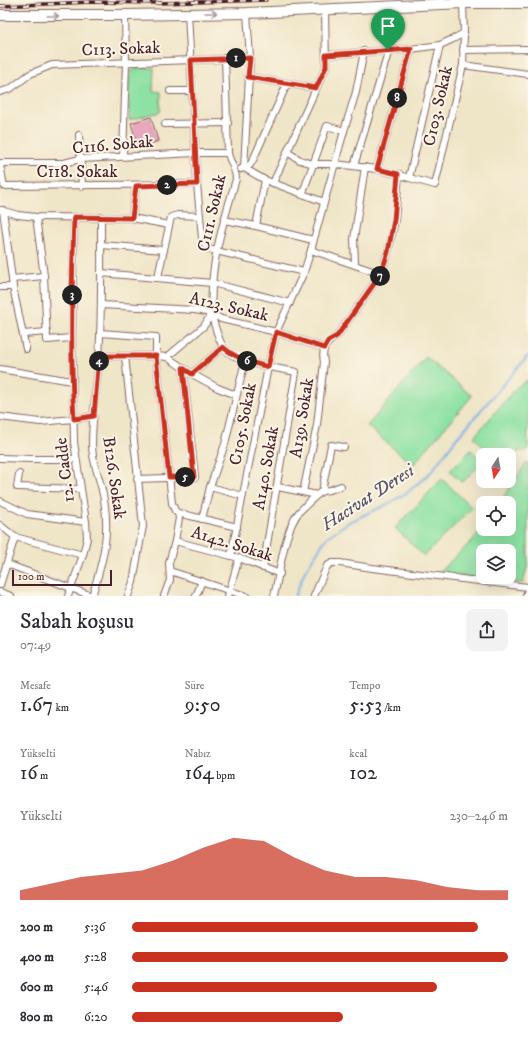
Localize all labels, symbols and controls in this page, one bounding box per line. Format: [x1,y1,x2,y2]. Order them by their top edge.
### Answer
one-way arrow [204,9,217,17]
pin [371,9,405,50]
one-way arrow [46,12,59,19]
icon: arrive [377,15,399,37]
street label: C113. Sokak [81,37,161,61]
pin: 1 [226,48,246,68]
text: 1 [234,51,238,65]
street label: C103. Sokak [418,63,458,148]
pin: 8 [387,88,407,108]
text: 8 [394,91,400,105]
street label: C116. Sokak [71,130,155,160]
street label: C118. Sokak [36,161,118,183]
street label: C111. Sokak [192,172,232,254]
pin: 2 [157,175,177,195]
text: 2 [164,178,170,192]
pin: 7 [370,266,390,286]
text: 7 [377,269,383,283]
pin: 3 [62,285,82,305]
street label: A123. Sokak [187,287,271,327]
text: 3 [70,288,74,302]
pin: 4 [89,351,109,371]
pin: 6 [237,351,257,371]
text: 4 [96,354,102,368]
text: 6 [244,354,250,368]
street label: A139. Sokak [285,376,319,460]
street label: C105. Sokak [224,380,262,467]
street label: A140. Sokak [248,424,284,512]
street label: B126. Sokak [97,435,131,521]
street label: 12. Cadde [50,436,80,504]
north arrow [476,448,516,488]
map controls [476,448,516,584]
water label: Hacivat Deresi [317,459,419,537]
pin: 5 [175,467,195,487]
text: 5 [182,470,188,484]
button: locate [476,496,516,536]
street label: A142. Sokak [188,521,276,567]
button: layers [476,544,516,584]
scale bar [12,568,112,587]
text: 100 m [18,570,44,584]
text: Sabah koşusu [20,608,134,635]
button: share [466,609,508,651]
text: 07:49 [20,637,51,653]
text: Mesafe [20,679,51,693]
text: Süre [185,679,204,693]
text: Tempo [349,679,380,693]
text: 1.67 [20,693,53,718]
text: 9:50 [185,693,221,718]
text: 5:53 [349,693,382,718]
text: km [53,701,69,715]
text: /km [382,701,401,715]
text: Yükselti [20,747,56,761]
text: Nabız [185,747,211,761]
text: kcal [349,747,367,761]
text: 16 [20,761,38,786]
text: 164 [185,761,214,786]
text: 102 [349,761,377,786]
text: m [38,769,48,783]
text: bpm [214,769,235,783]
text: Yükselti [20,808,62,824]
text: 230–246 m [450,808,508,824]
text: 200 m [20,919,53,935]
text: 5:36 [84,919,105,935]
text: 400 m [20,949,54,965]
text: 5:28 [84,949,107,965]
text: 600 m [20,979,53,995]
text: 5:46 [84,979,108,995]
text: 800 m [20,1009,53,1025]
text: 6:20 [84,1009,108,1025]

